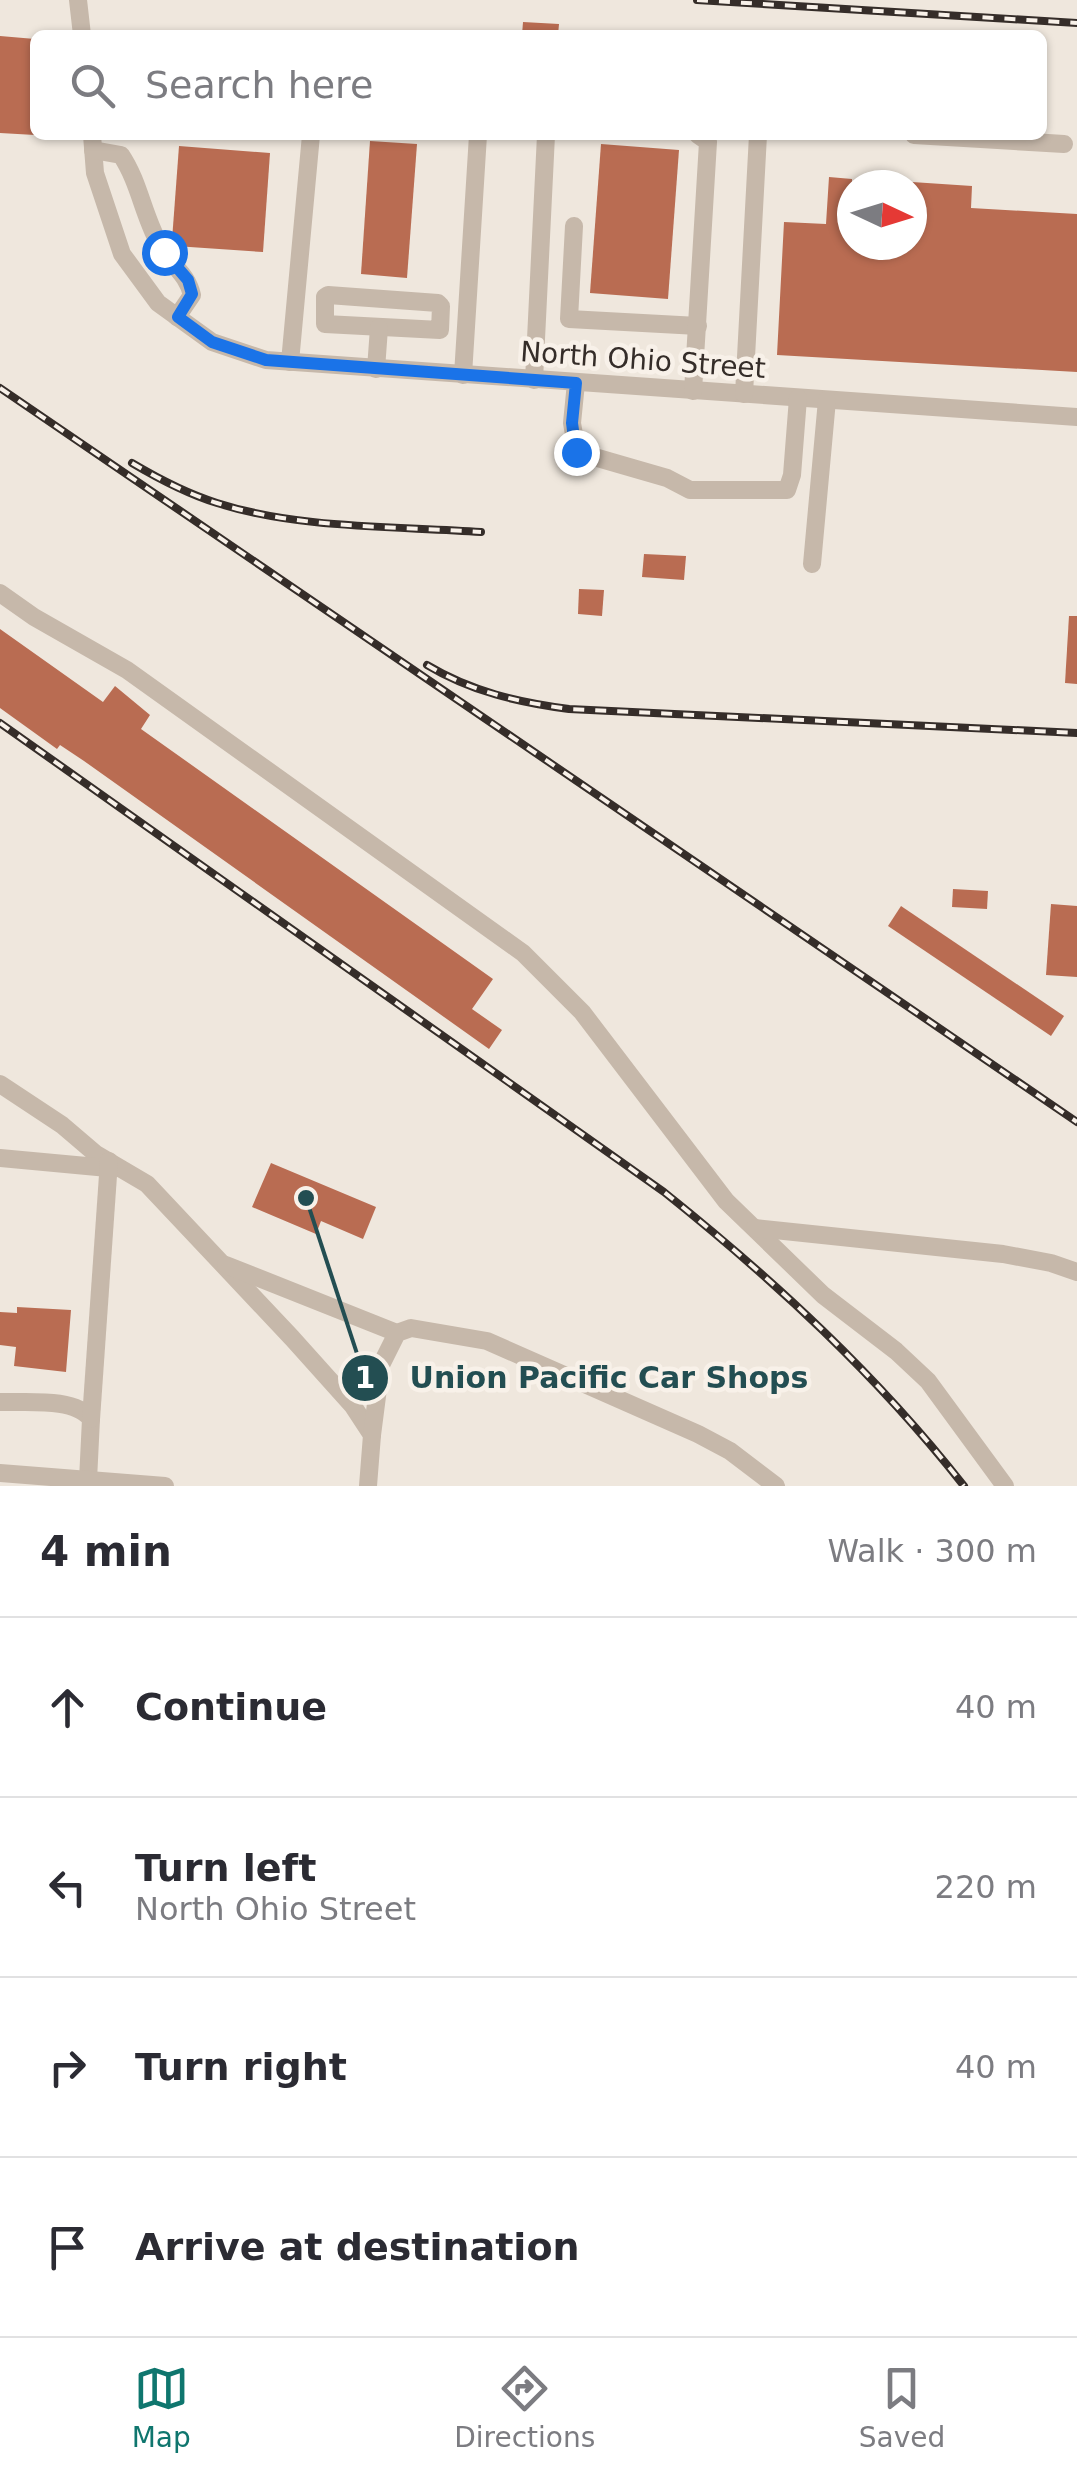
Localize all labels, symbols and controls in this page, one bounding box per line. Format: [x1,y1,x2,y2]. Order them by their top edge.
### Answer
search box [30,30,1047,140]
icon: search [65,58,120,113]
text: Search here [145,63,373,107]
north arrow [837,170,927,260]
route start [142,230,188,276]
street label: North Ohio Street [519,335,767,385]
route end [554,430,600,476]
callout: Union Pacific Car Shops [340,1348,828,1408]
text: 1 [355,1360,375,1395]
text: Union Pacific Car Shops [410,1360,808,1395]
text: 4 min [40,1527,172,1576]
text: Walk · 300 m [827,1532,1037,1570]
icon: ahead [40,1680,95,1735]
text: Continue [135,1685,327,1729]
text: 40 m [955,1688,1037,1726]
text: Turn left [135,1846,316,1890]
icon: left [40,1860,95,1915]
text: 220 m [935,1868,1037,1906]
text: North Ohio Street [135,1890,416,1928]
icon: right [40,2040,95,2095]
text: Turn right [135,2045,347,2089]
text: 40 m [955,2048,1037,2086]
icon: arrive [40,2220,95,2275]
text: Arrive at destination [135,2225,580,2269]
tab: Map [132,2361,191,2454]
tab: Directions [454,2361,595,2454]
tab: Saved [859,2361,945,2454]

